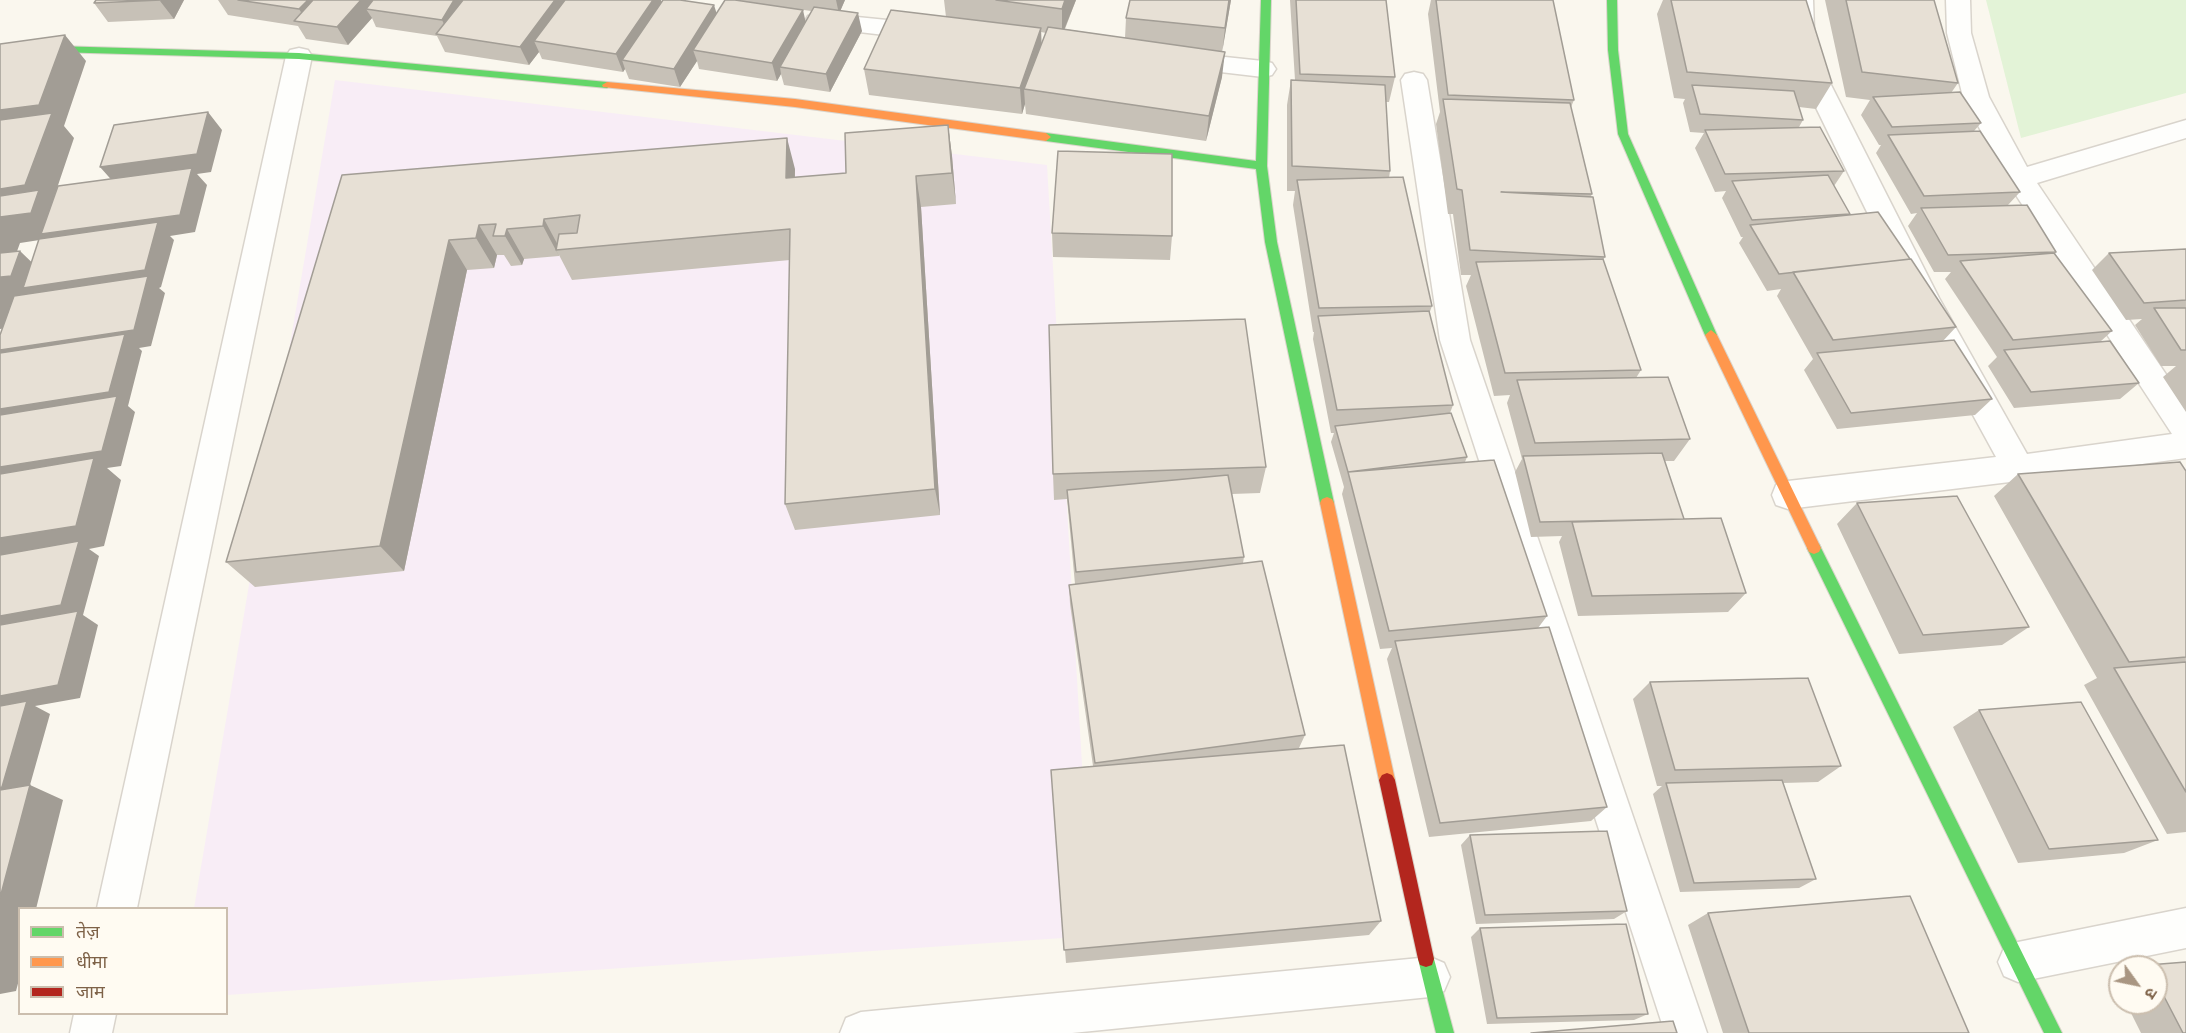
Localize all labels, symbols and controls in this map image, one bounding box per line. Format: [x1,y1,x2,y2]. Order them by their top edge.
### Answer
legend [18,907,228,1015]
text: तेज़ [76,920,100,943]
text: धीमा [76,950,107,973]
north arrow [2108,955,2168,1015]
text: जाम [76,980,105,1003]
text: उ [2140,984,2162,1003]

